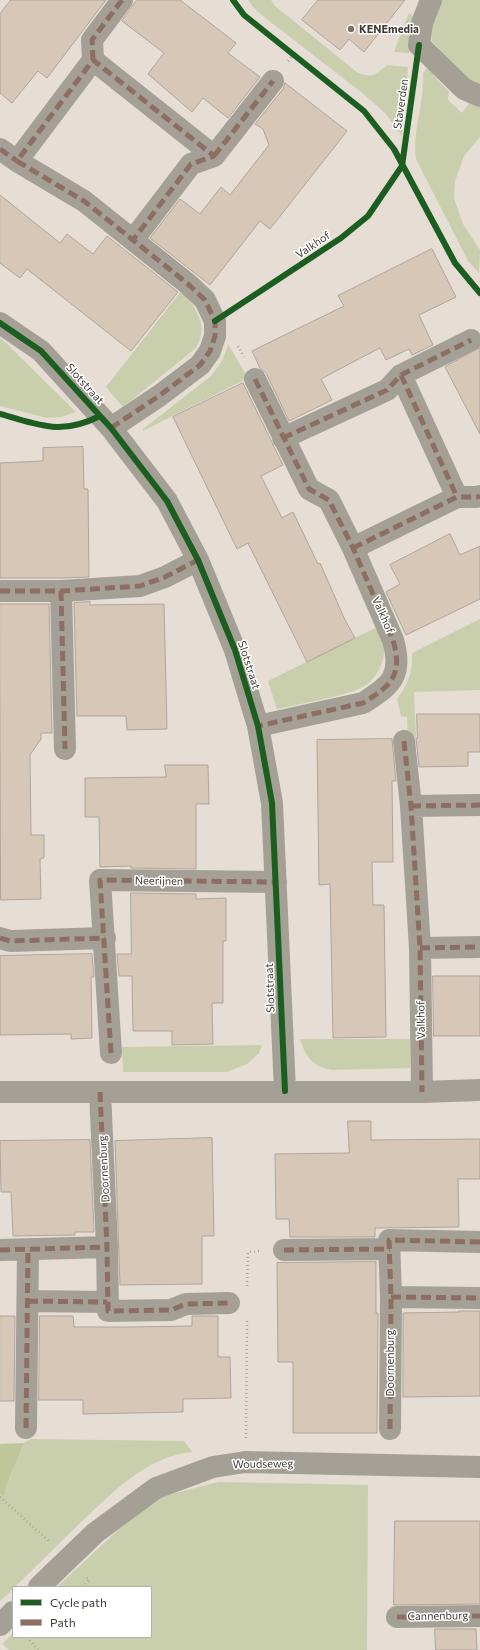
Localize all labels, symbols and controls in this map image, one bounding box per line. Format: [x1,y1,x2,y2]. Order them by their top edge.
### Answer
place label: KENEmedia [359,22,419,36]
marker: KENEmedia [346,24,356,34]
street label: Staverden [391,78,411,130]
street label: Valkhof [293,229,333,261]
street label: Slotstraat [63,361,107,407]
street label: Valkhof [369,595,397,635]
street label: Slotstraat [235,639,263,691]
street label: Neerijnen [135,874,183,888]
street label: Slotstraat [263,963,277,1013]
street label: Valkhof [414,1001,428,1039]
street label: Doornenburg [96,1135,112,1203]
street label: Doornenburg [383,1329,397,1397]
street label: Woudseweg [233,1457,293,1471]
legend [12,1586,152,1638]
text: Cycle path [50,1595,107,1609]
street label: Cannenburg [407,1609,469,1623]
text: Path [50,1615,76,1629]

